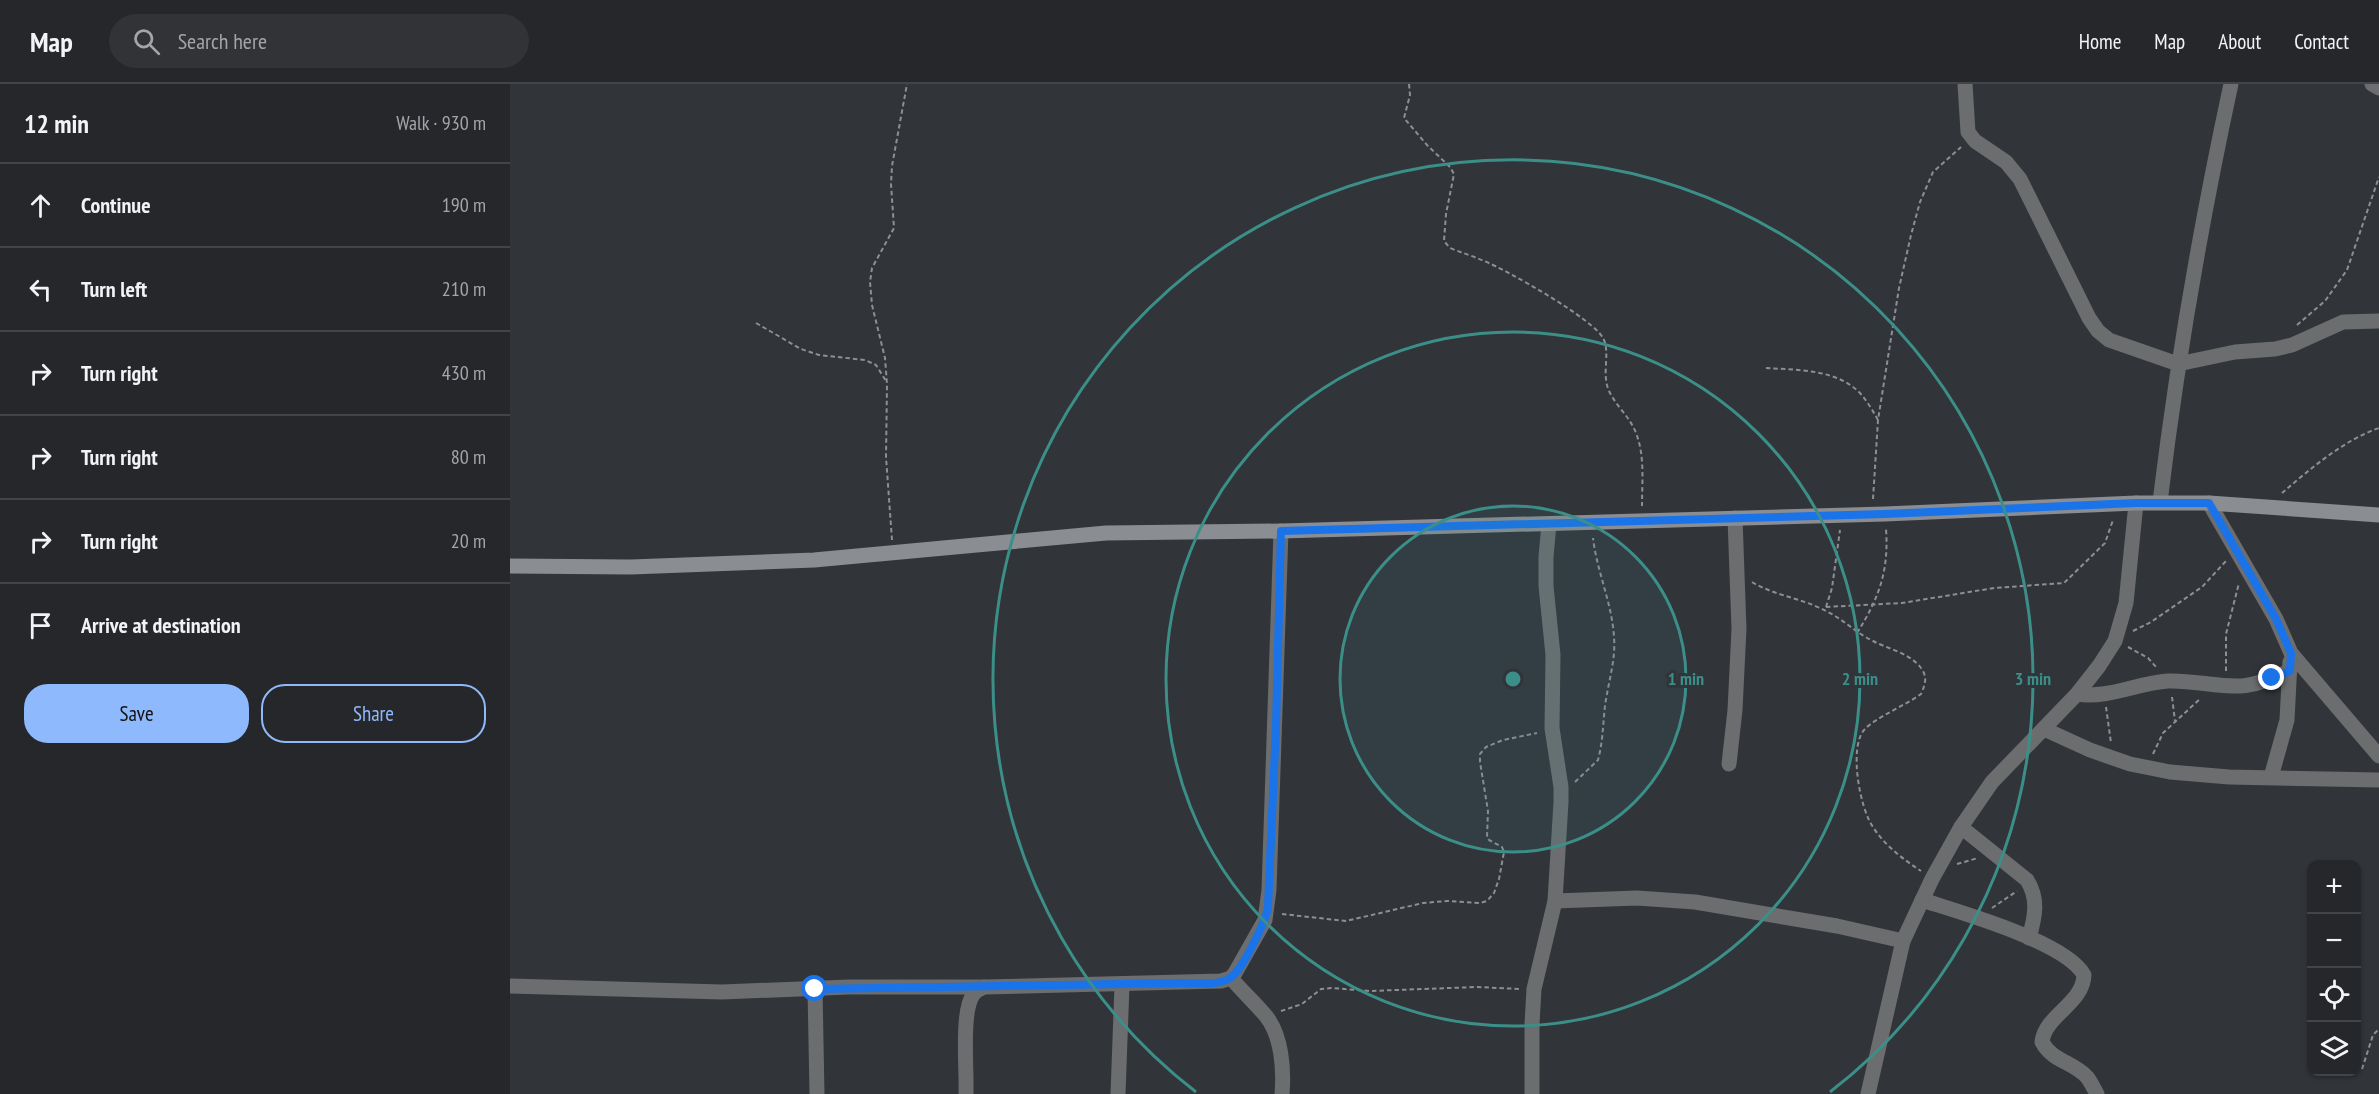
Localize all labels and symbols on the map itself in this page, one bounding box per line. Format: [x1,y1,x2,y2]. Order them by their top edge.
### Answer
route end [2258,664,2284,690]
text: 1 min [1668,667,1704,690]
text: 2 min [1842,667,1878,690]
text: 3 min [2015,667,2051,690]
centre of rings [1503,669,1523,689]
route start [801,975,827,1001]

